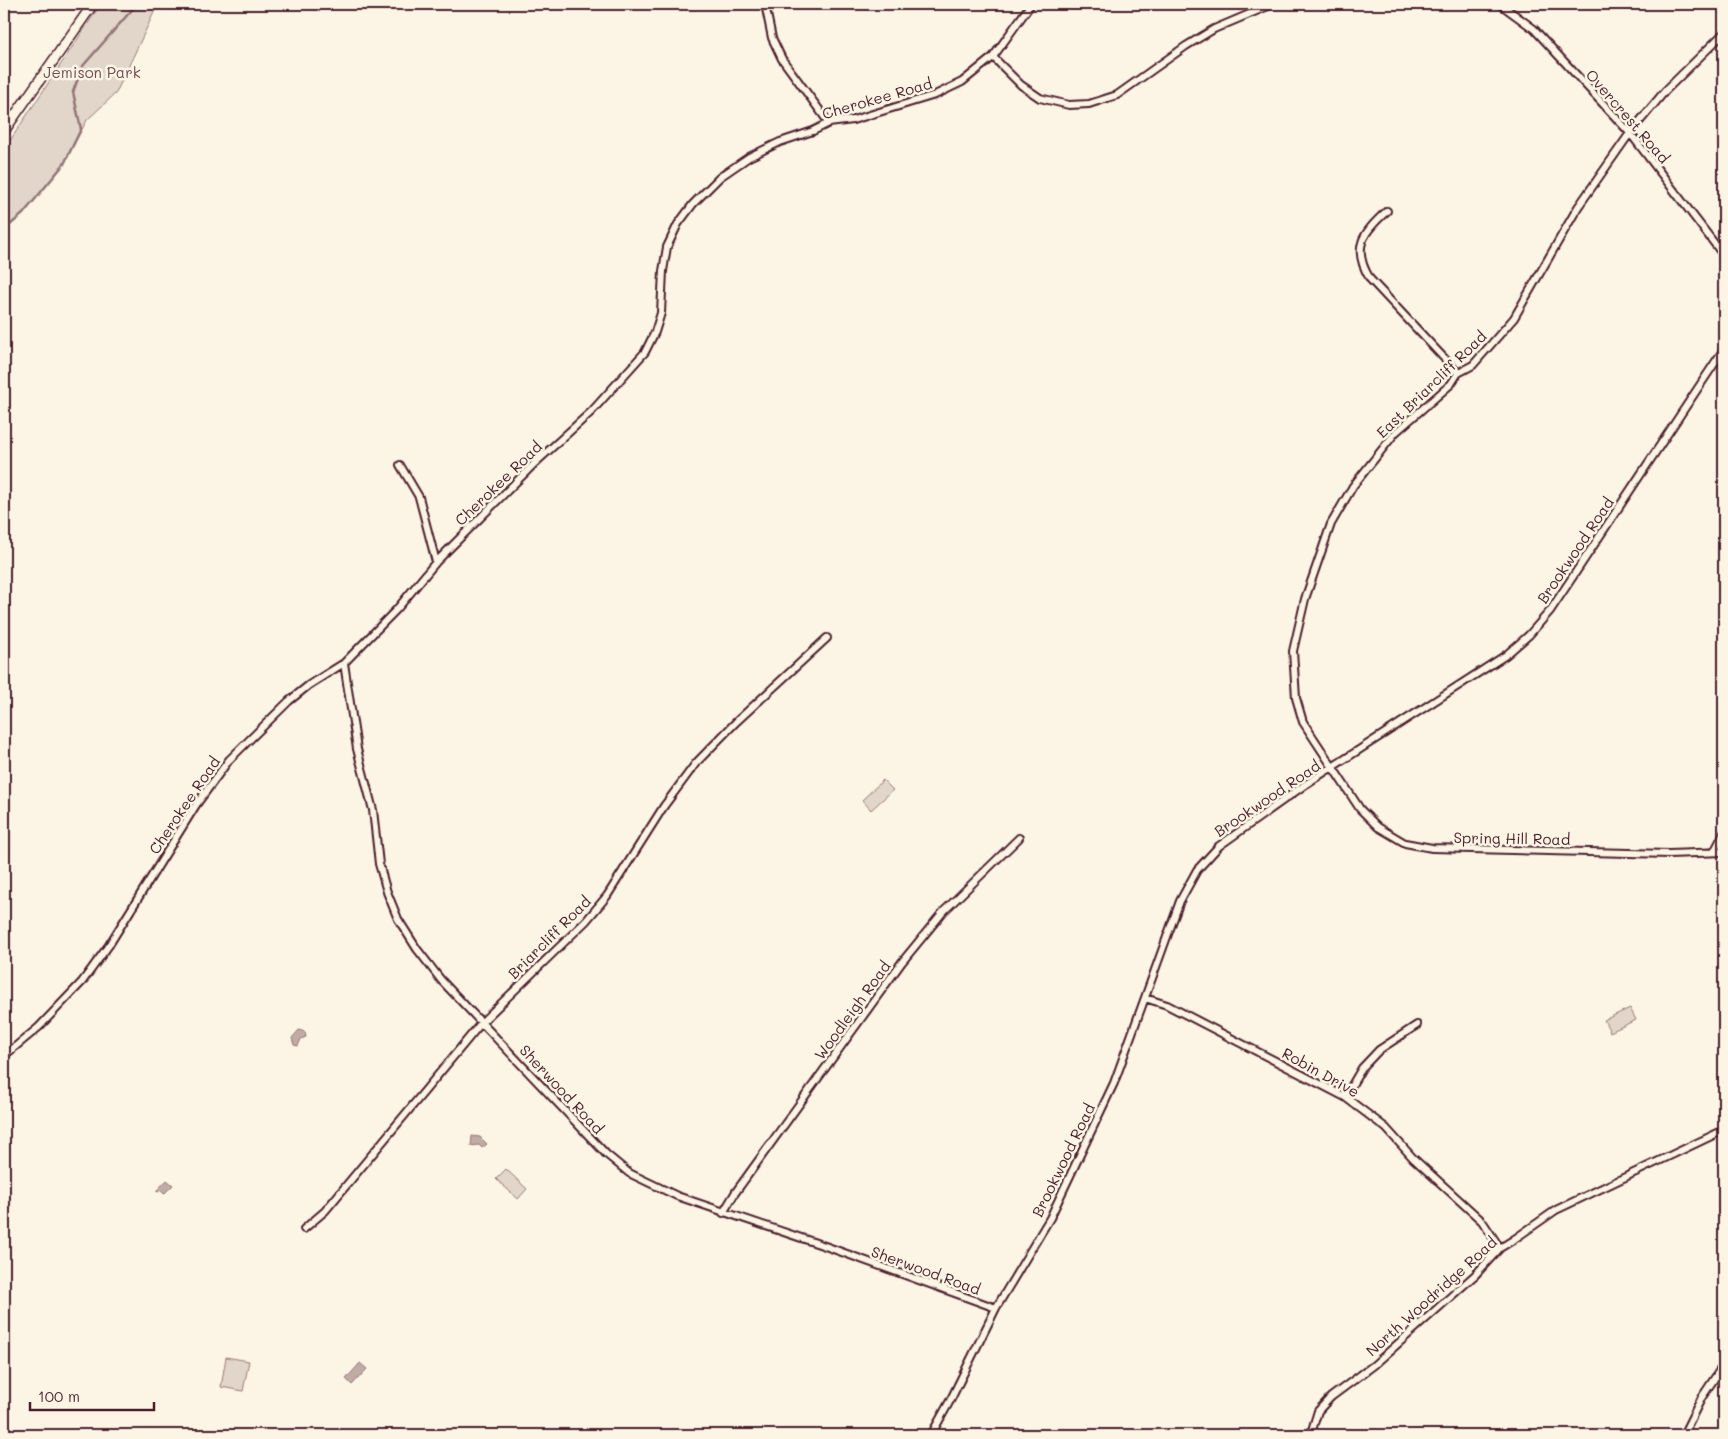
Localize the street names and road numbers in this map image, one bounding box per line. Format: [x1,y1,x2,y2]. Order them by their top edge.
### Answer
street label: Overcrest Road [1582,65,1674,167]
street label: Cherokee Road [820,73,934,123]
street label: East Briarcliff Road [1372,326,1490,442]
street label: Cherokee Road [450,436,546,530]
street label: Brookwood Road [1532,493,1618,607]
street label: Cherokee Road [144,752,224,858]
street label: Brookwood Road [1210,755,1324,841]
street label: Spring Hill Road [1454,827,1570,849]
street label: Briarcliff Road [503,891,595,983]
street label: Woodleigh Road [809,957,895,1063]
street label: Sherwood Road [516,1040,608,1138]
street label: Robin Drive [1279,1043,1363,1101]
street label: Brookwood Road [1027,1100,1099,1220]
street label: North Woodridge Road [1361,1232,1501,1360]
street label: Sherwood Road [869,1241,983,1299]

